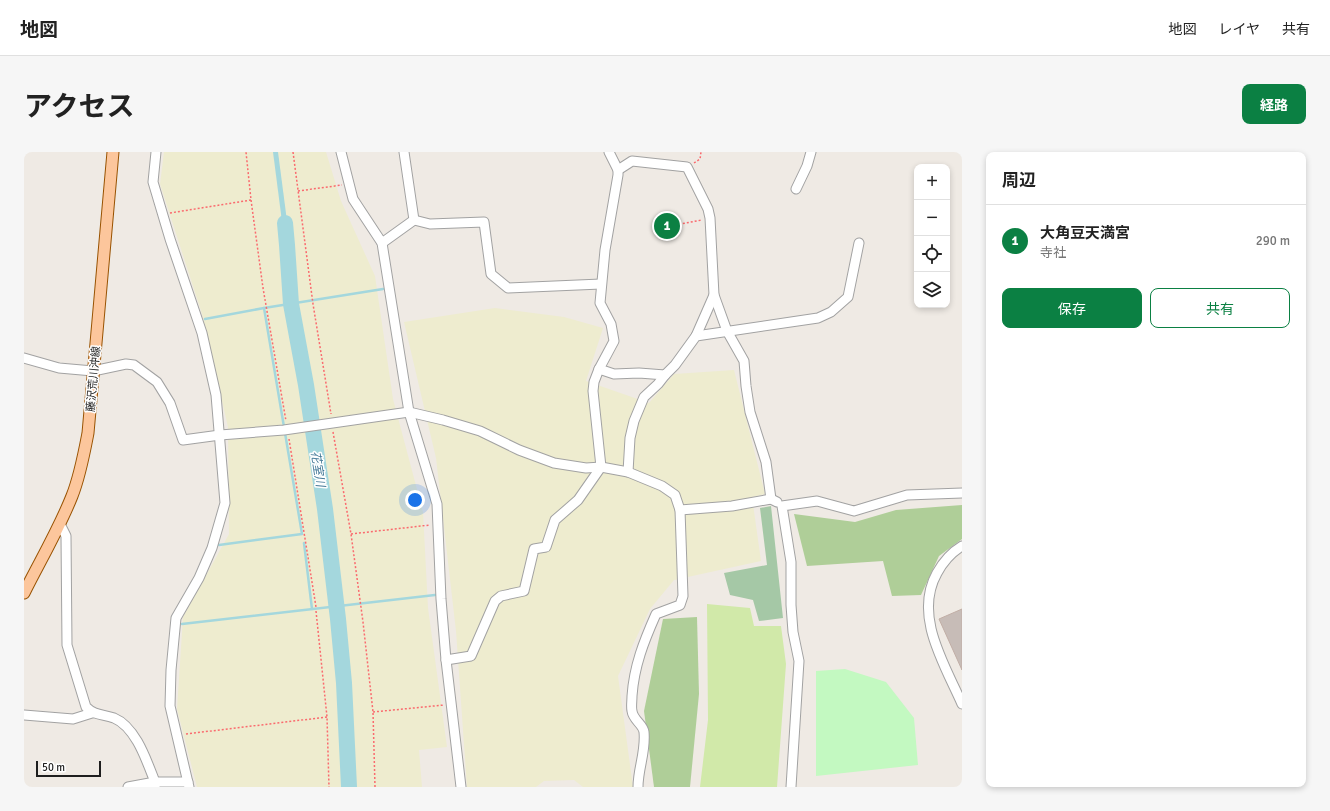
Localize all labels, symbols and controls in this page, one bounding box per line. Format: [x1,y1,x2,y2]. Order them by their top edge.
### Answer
text: 地図 [20,18,58,42]
text: 地図 [1168,21,1196,38]
text: レイヤ [1218,21,1260,38]
text: 共有 [1282,21,1310,38]
button: 経路 [1242,84,1306,124]
text: アクセス [24,90,135,124]
map controls [914,164,950,308]
button: + [914,164,950,200]
text: 周辺 [1002,170,1036,191]
button: − [914,200,950,236]
pin: 1 [654,211,680,241]
text: 大角豆天満宮 [1040,224,1130,242]
text: 1 [1011,233,1019,249]
text: 290 m [1256,233,1290,249]
button: locate [914,236,950,272]
text: 寺社 [1040,245,1066,261]
button: layers [914,272,950,308]
button: 保存 [1002,288,1142,328]
button: 共有 [1150,288,1290,328]
street label: 藤沢荒川沖線 [84,346,103,412]
water label: 花室川 [307,450,328,490]
your location [405,490,425,510]
scale bar [36,759,101,778]
text: 50 m [42,761,65,774]

